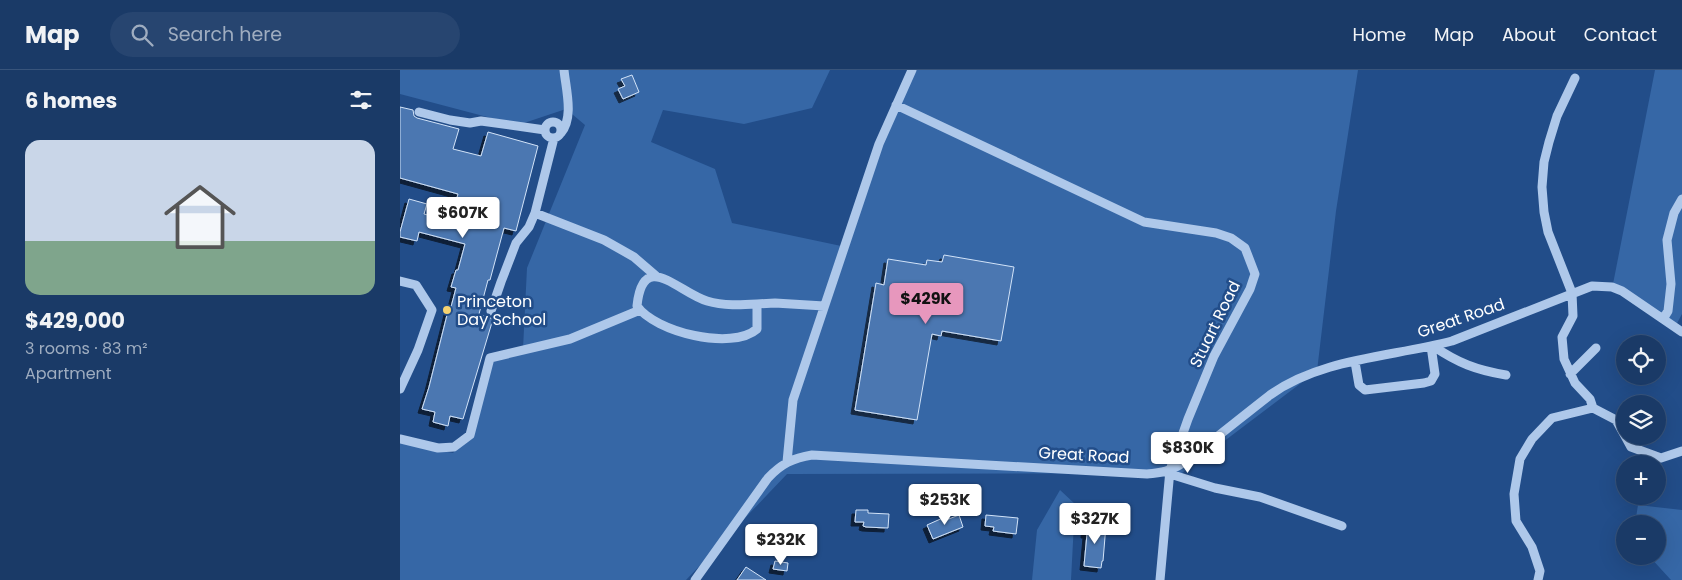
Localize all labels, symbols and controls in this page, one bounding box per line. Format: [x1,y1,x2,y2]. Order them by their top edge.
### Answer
search box [110,12,460,57]
text: Map [25,18,80,51]
icon: search [128,21,156,49]
text: Search here [168,21,282,48]
text: Home [1352,22,1406,47]
text: Map [1434,22,1474,47]
text: About [1502,22,1556,47]
text: Contact [1584,22,1657,47]
text: 6 homes [25,86,117,115]
icon: filters [347,86,375,114]
icon: home [155,172,245,262]
pin: $607K [428,196,498,239]
text: $607K [438,201,488,224]
street label: Stuart Road [1184,277,1246,371]
pin: $429K [891,282,961,325]
text: $429K [900,287,952,310]
place label: Princeton Day School [457,290,546,331]
street label: Great Road [1414,292,1508,344]
marker: Princeton Day School [441,304,453,316]
text: $429,000 [25,306,125,335]
map controls [1616,335,1666,565]
button: locate [1616,335,1666,385]
text: 3 rooms · 83 m² [25,337,147,360]
text: Apartment [25,362,112,385]
button: layers [1616,395,1666,445]
pin: $830K [1153,432,1223,474]
text: $830K [1162,436,1214,459]
street label: Great Road [1038,441,1130,469]
button: + [1616,455,1666,505]
pin: $253K [910,484,980,526]
text: $253K [920,488,970,511]
pin: $327K [1060,502,1130,545]
text: $327K [1070,507,1120,530]
button: − [1616,515,1666,565]
pin: $232K [746,524,816,566]
text: $232K [756,528,806,551]

